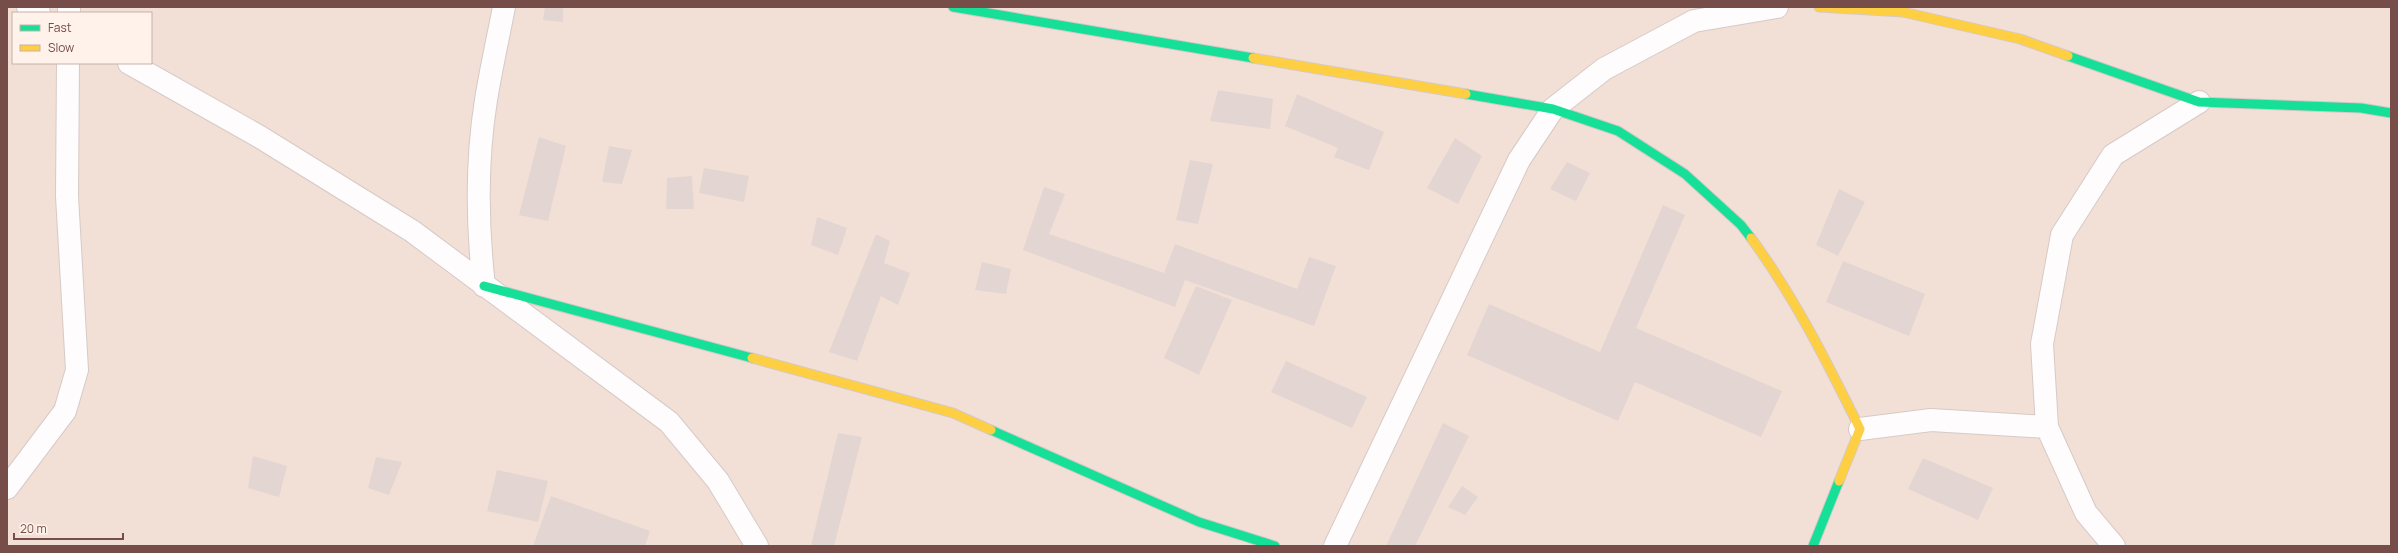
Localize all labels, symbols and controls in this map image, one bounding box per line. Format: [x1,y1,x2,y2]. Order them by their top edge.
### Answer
legend [12,12,152,64]
text: Fast [48,19,72,36]
text: Slow [48,39,74,56]
scale bar [14,515,123,541]
text: 20 m [20,520,47,537]

